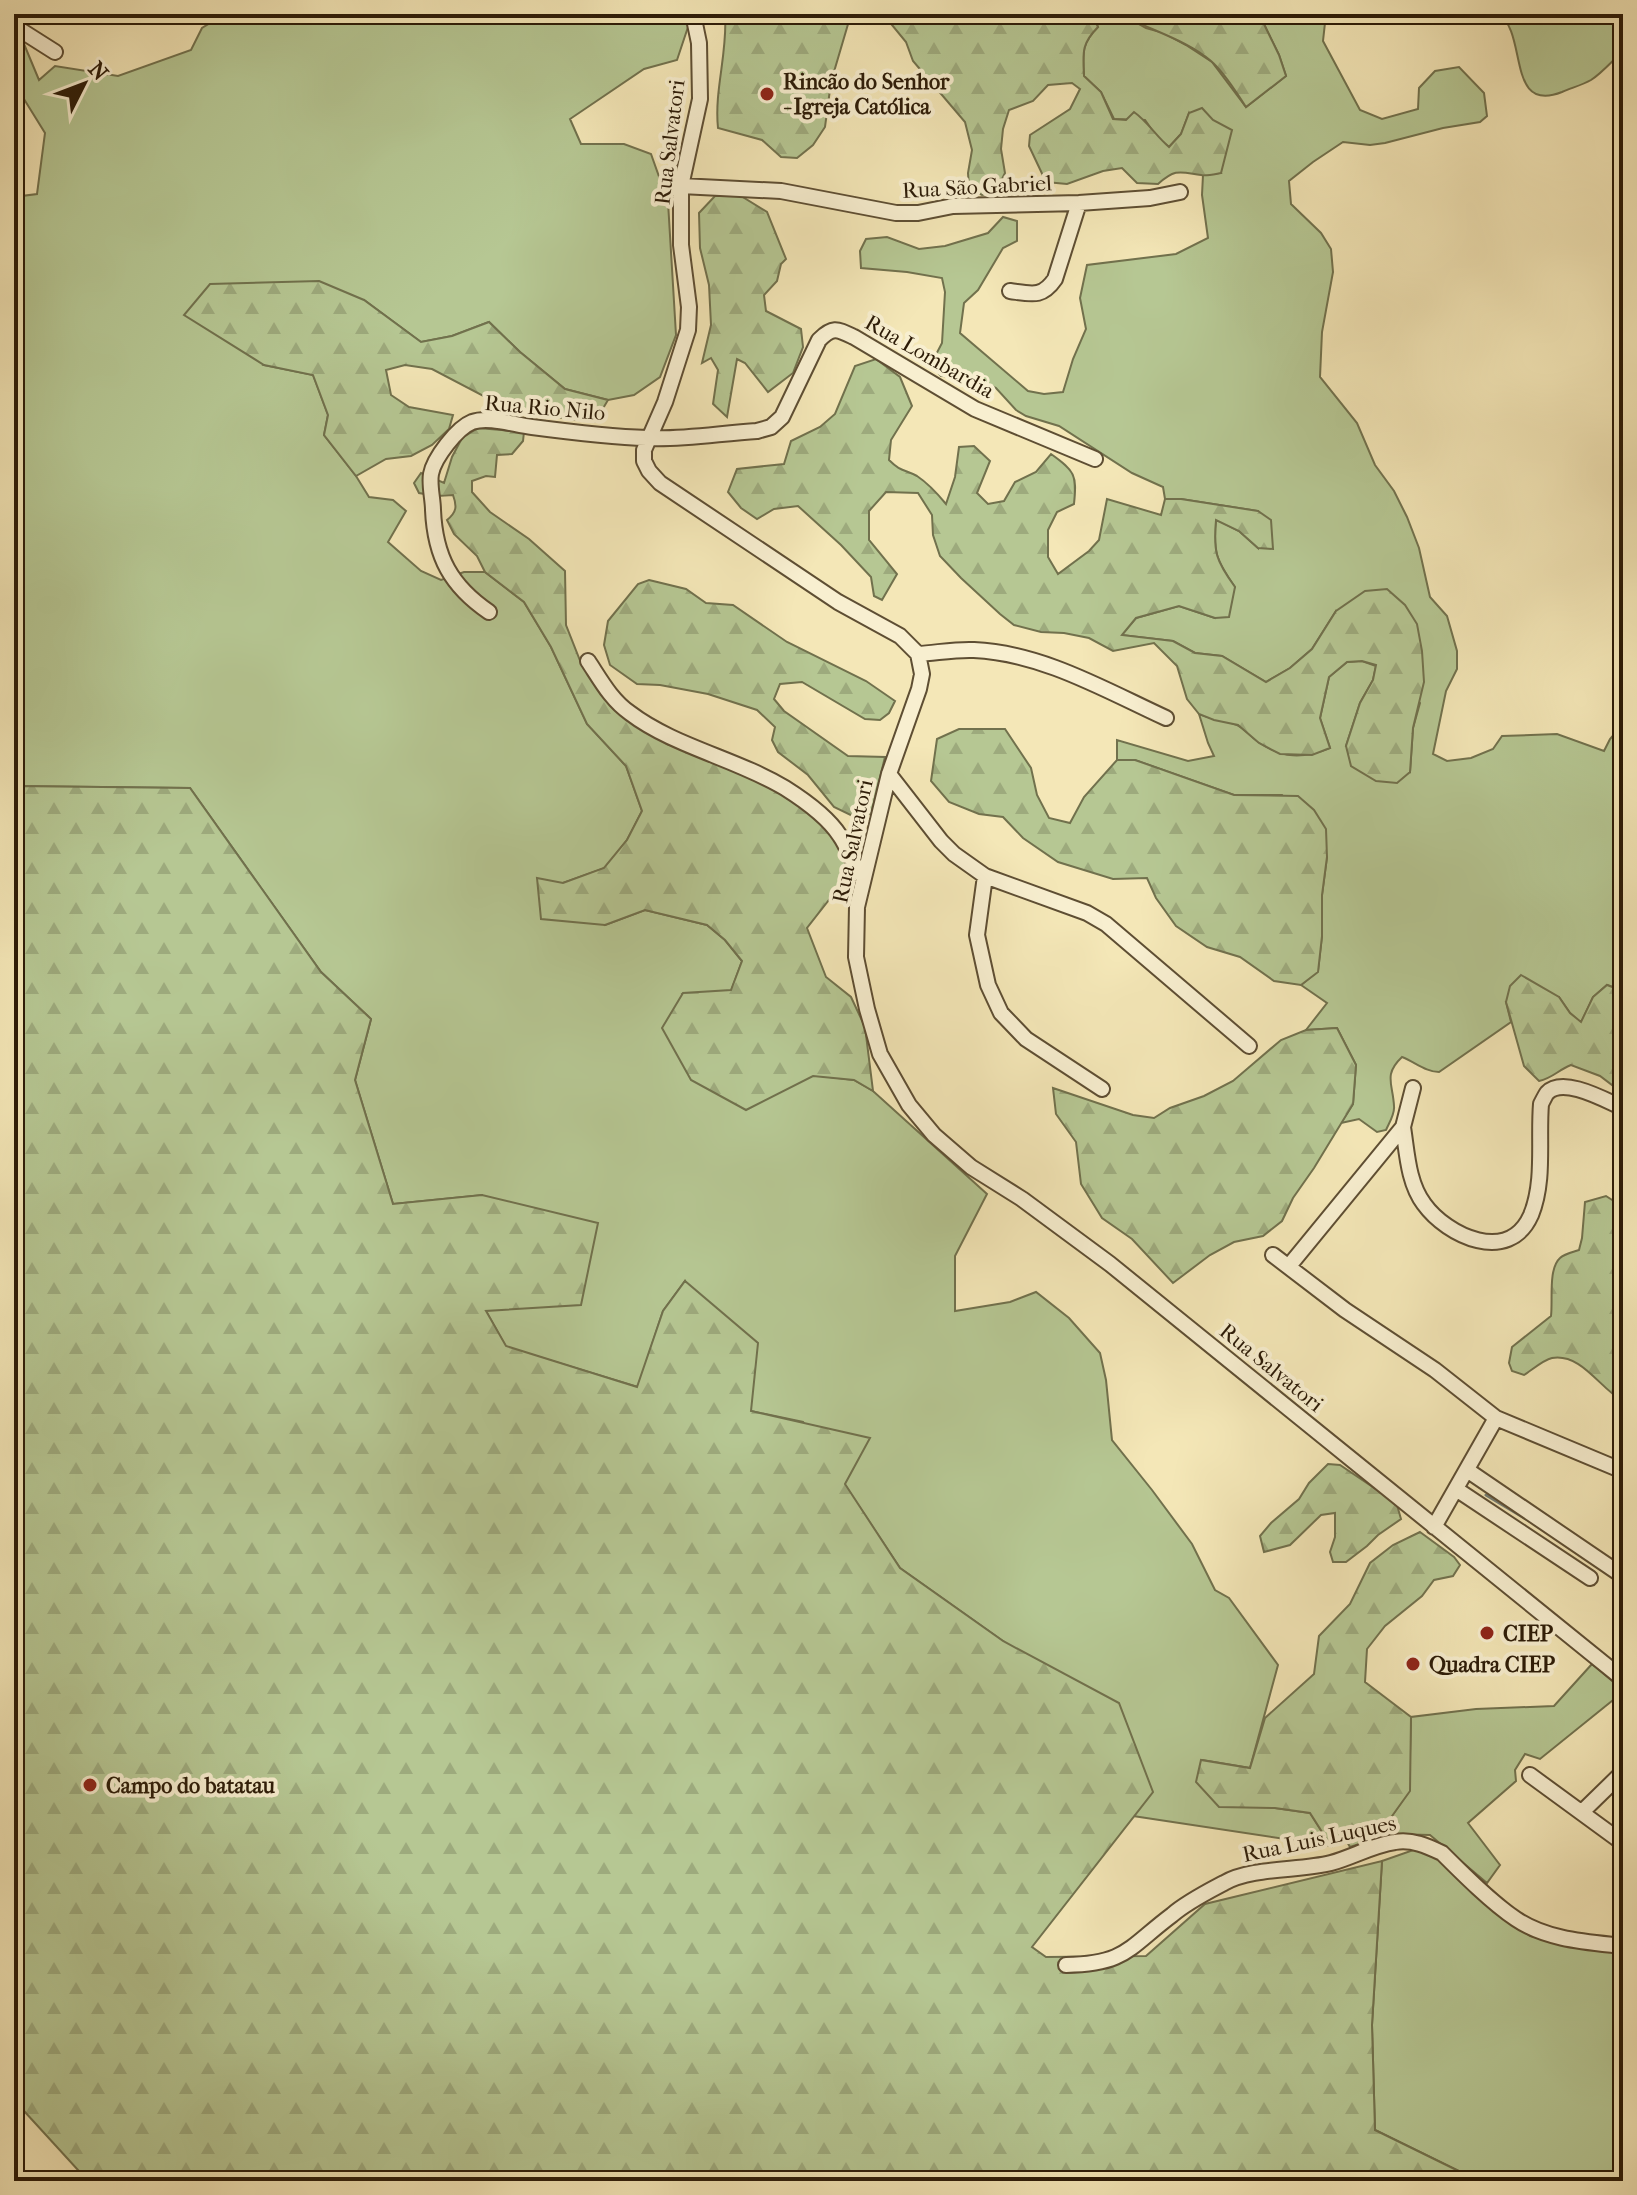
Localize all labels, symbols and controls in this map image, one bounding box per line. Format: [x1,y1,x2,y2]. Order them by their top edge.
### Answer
north arrow [44,44,124,124]
text: N [83,56,114,86]
place label: Rincão do Senhor - Igreja Católica [783,69,950,120]
street label: Rua Salvatori [649,78,691,206]
marker: Rincão do Senhor - Igreja Católica [758,85,776,103]
street label: Rua São Gabriel [901,170,1053,204]
street label: Rua Lombardia [860,309,1000,405]
street label: Rua Rio Nilo [483,390,606,426]
street label: Rua Salvatori [827,776,879,906]
street label: Rua Salvatori [1214,1318,1329,1418]
place label: CIEP [1503,1621,1554,1647]
marker: CIEP [1478,1624,1496,1642]
place label: Quadra CIEP [1429,1652,1556,1678]
marker: Quadra CIEP [1404,1655,1422,1673]
place label: Campo do batatau [106,1773,276,1799]
marker: Campo do batatau [81,1776,99,1794]
street label: Rua Luis Luques [1240,1810,1398,1868]

